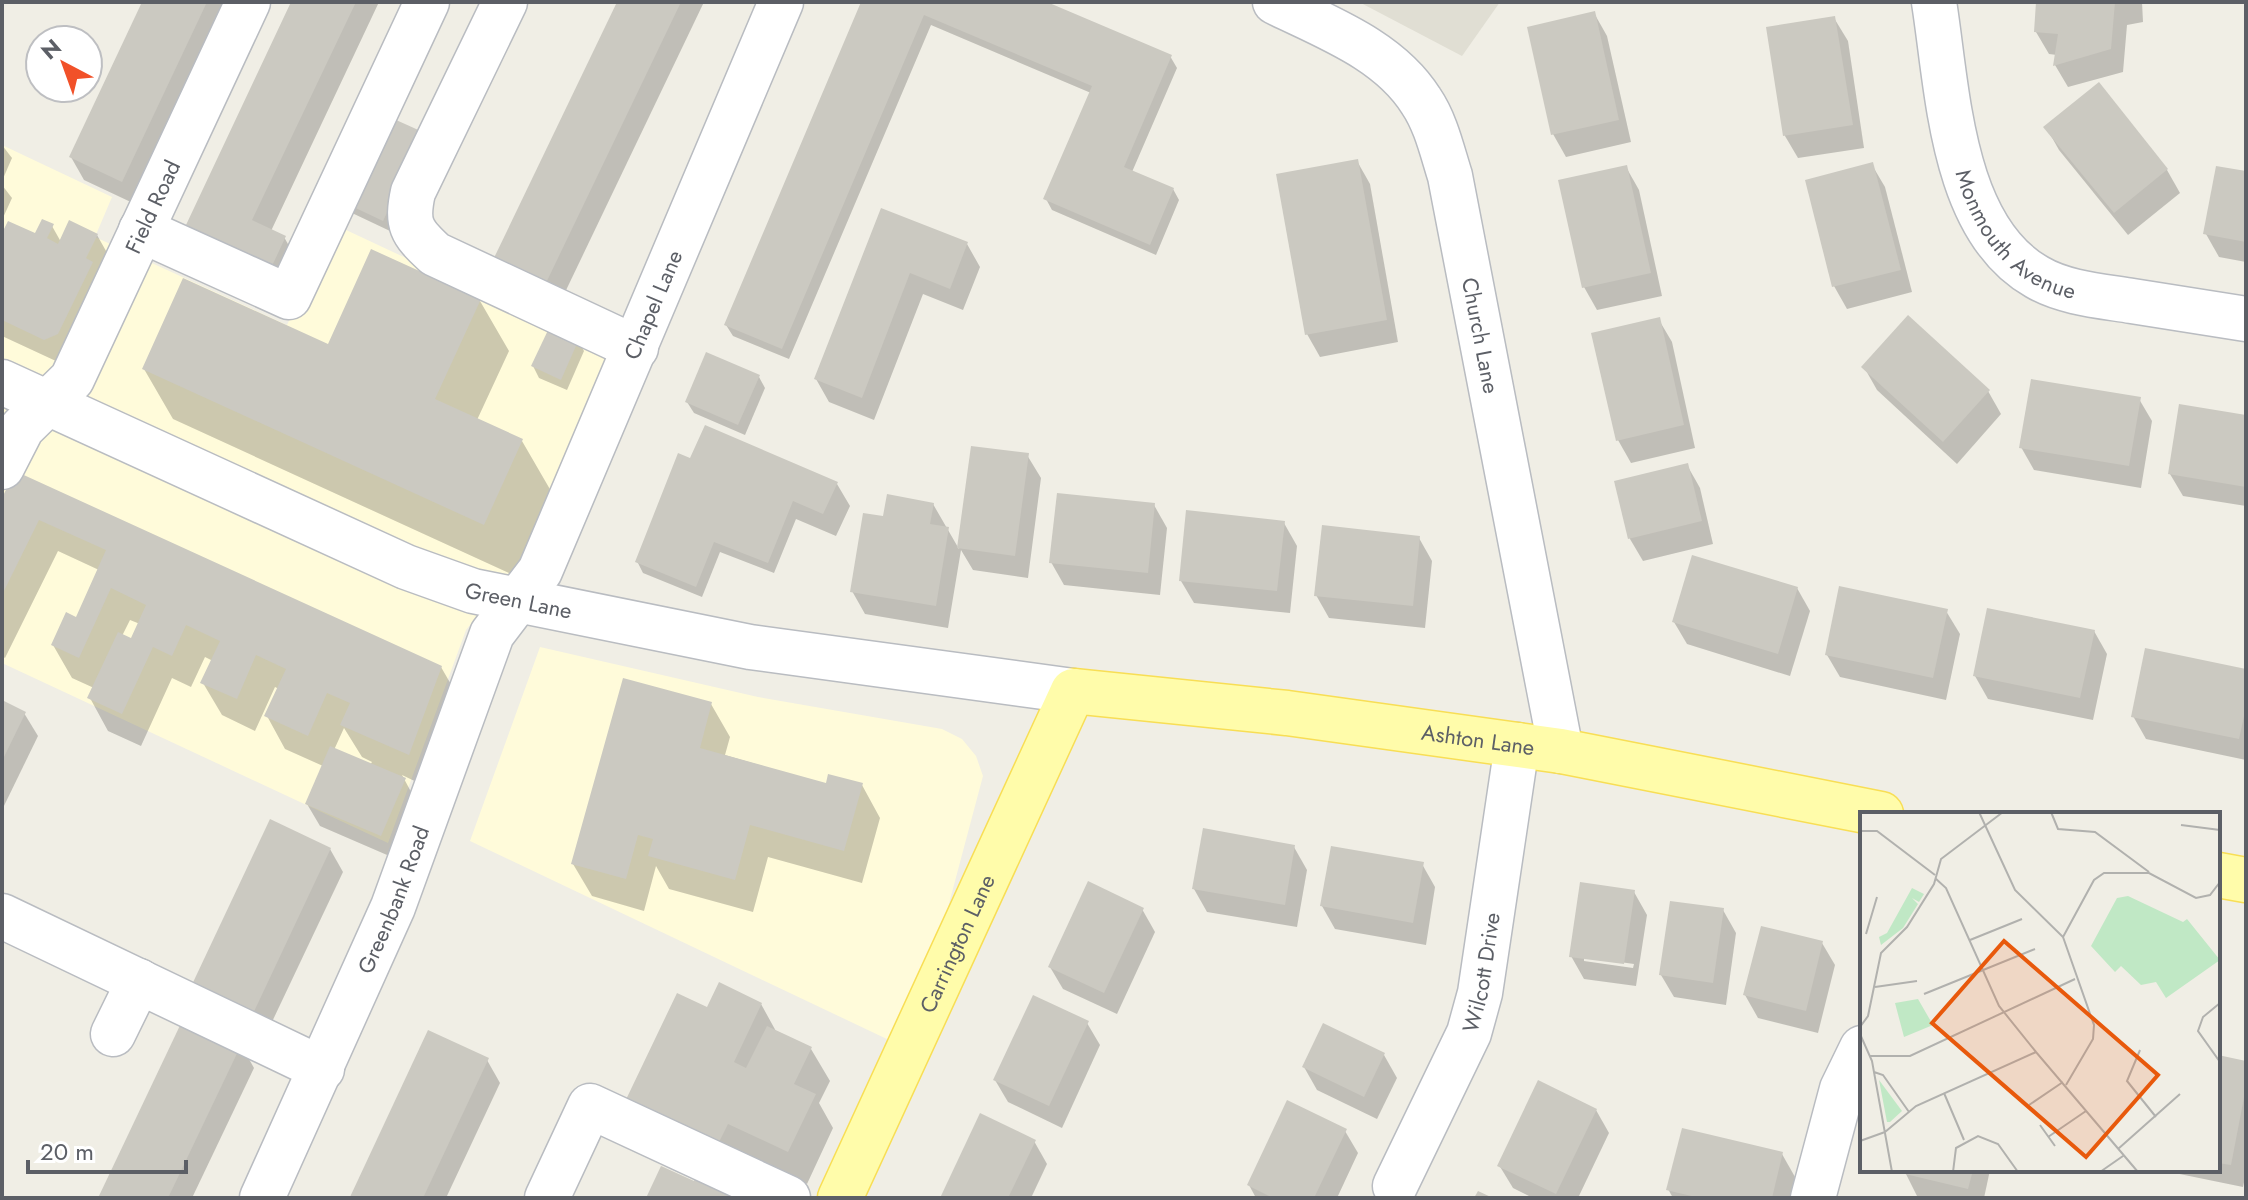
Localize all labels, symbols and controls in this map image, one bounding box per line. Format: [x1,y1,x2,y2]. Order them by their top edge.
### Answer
north arrow [24,24,104,104]
text: N [34,31,68,67]
street label: Field Road [117,155,188,259]
street label: Monmouth Avenue [1948,165,2079,307]
street label: Chapel Lane [615,245,690,364]
street label: Church Lane [1454,275,1508,396]
street label: Green Lane [462,574,575,627]
street label: Ashton Lane [1419,716,1537,763]
inset map [1860,812,2220,1172]
street label: Greenbank Road [349,821,437,979]
street label: Carrington Lane [911,869,1003,1018]
street label: Wilcott Drive [1454,910,1508,1036]
scale bar [28,1124,186,1174]
text: 20 m [40,1134,94,1169]

